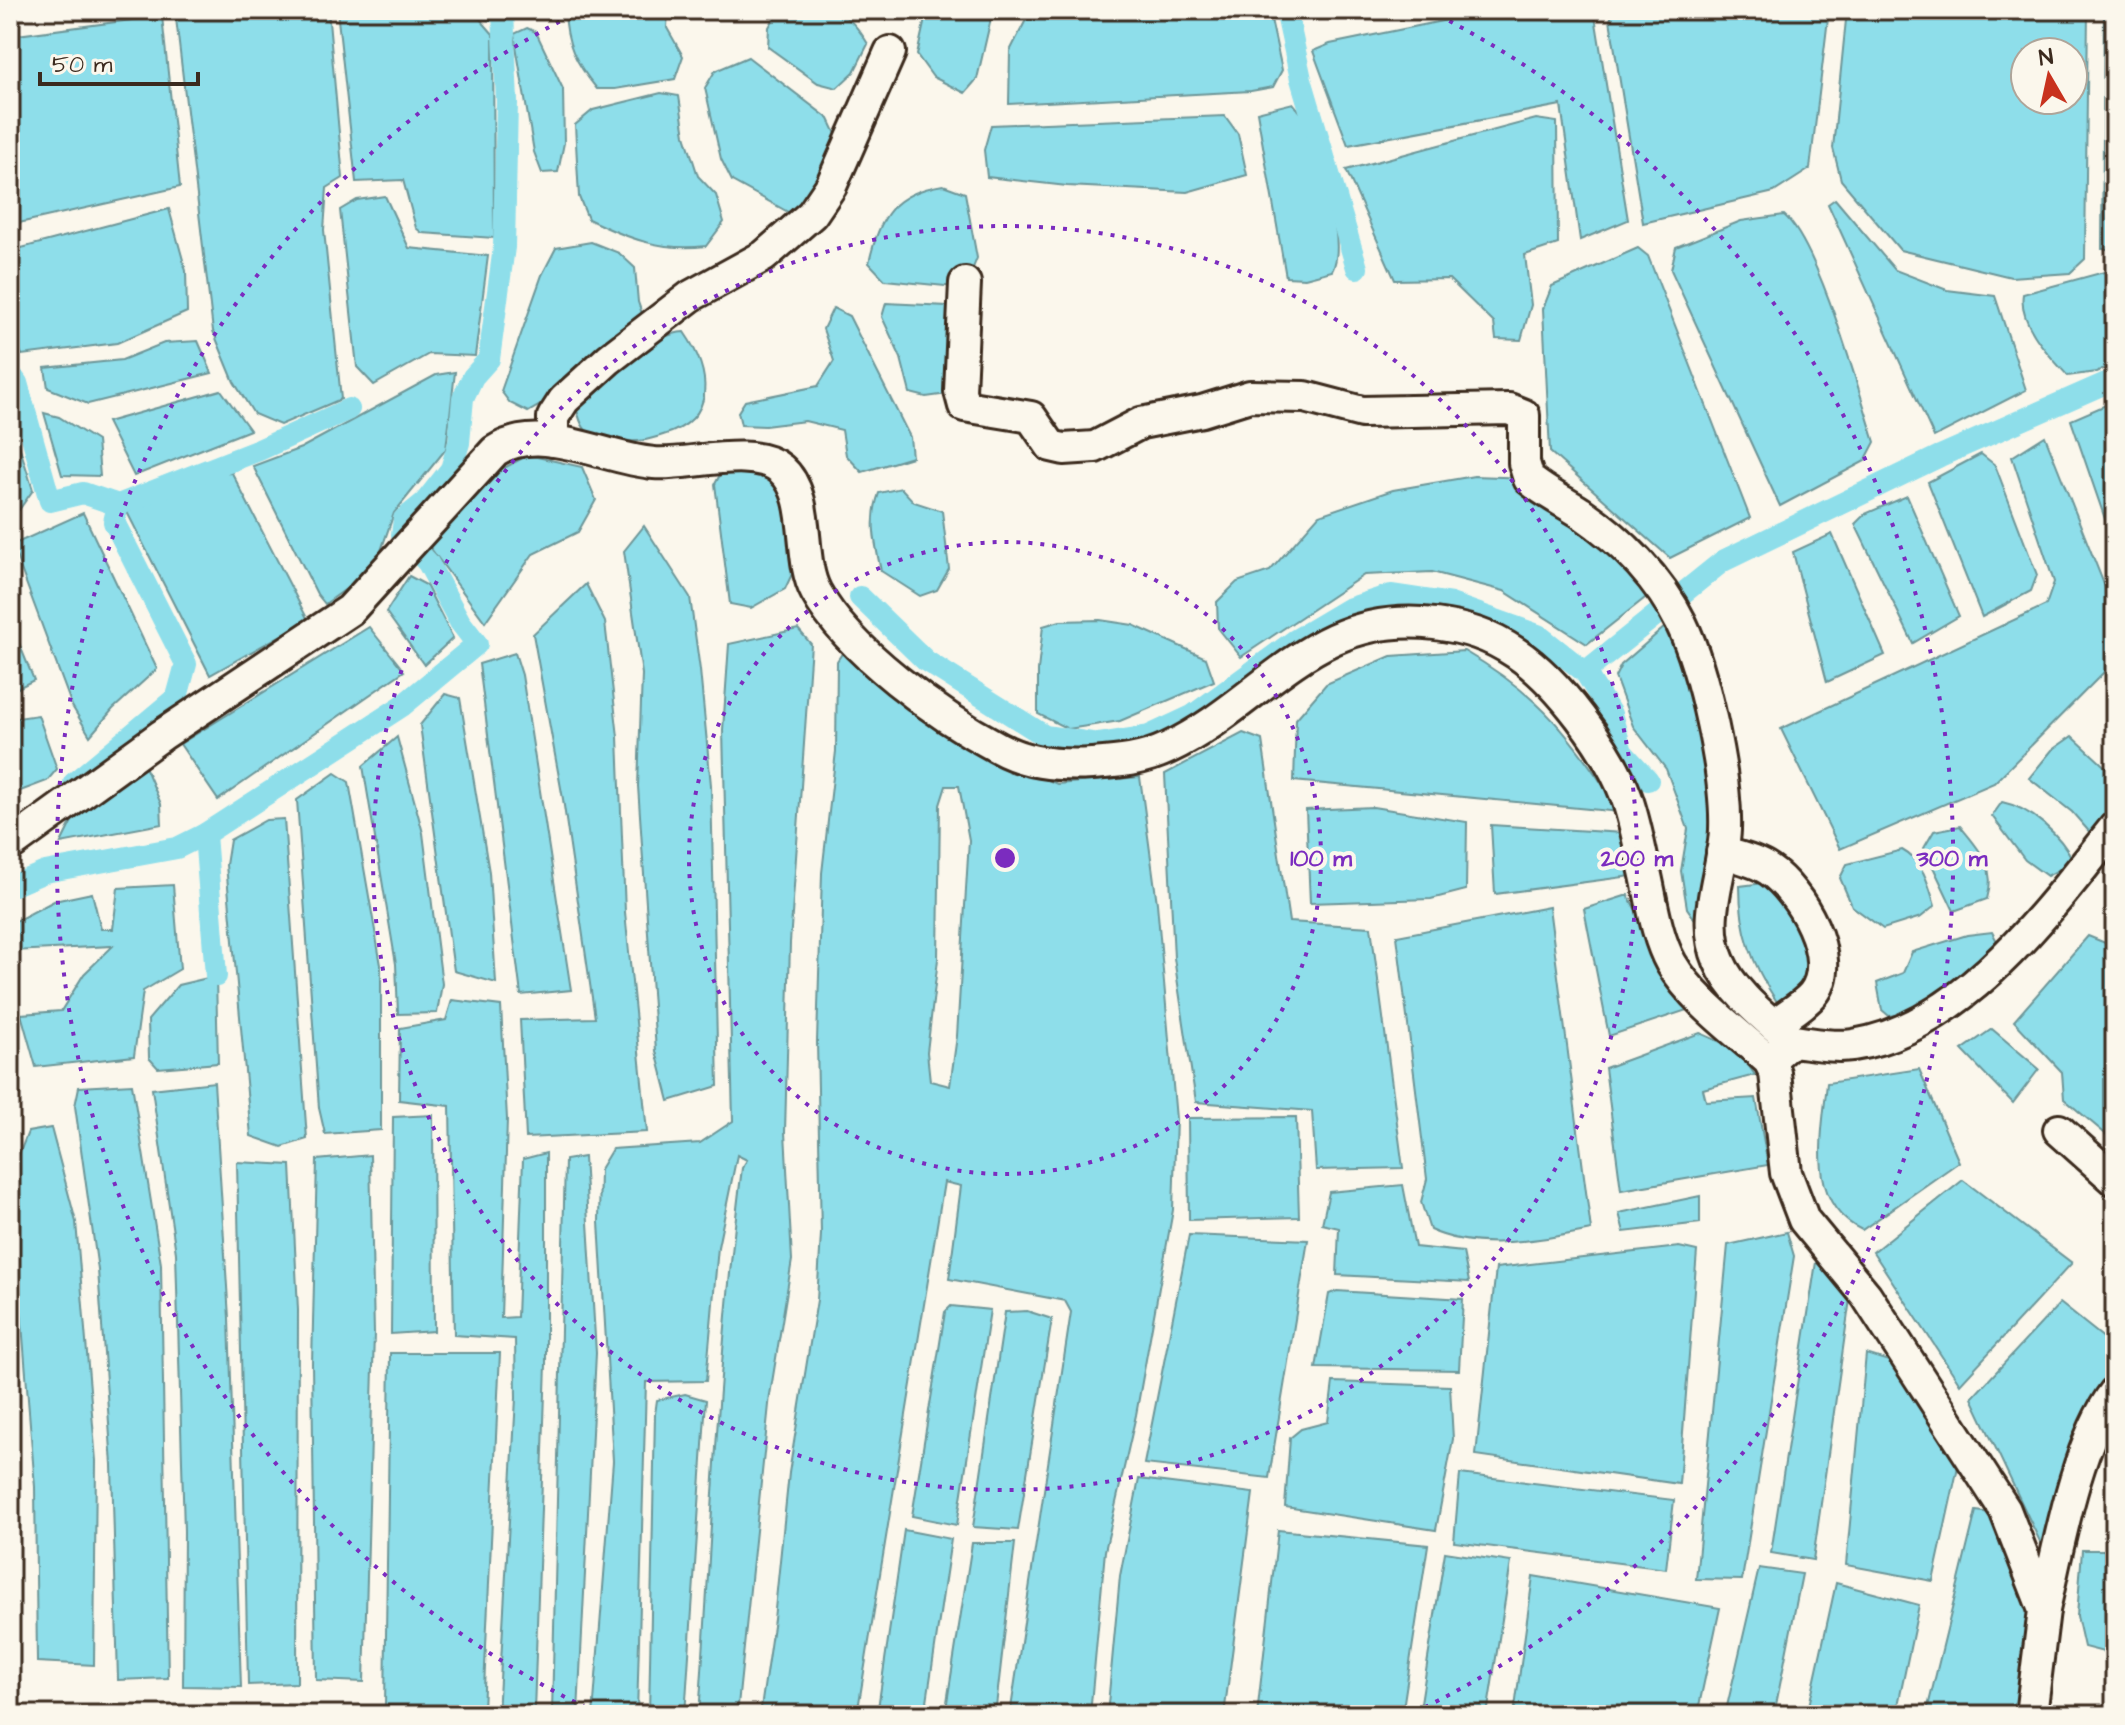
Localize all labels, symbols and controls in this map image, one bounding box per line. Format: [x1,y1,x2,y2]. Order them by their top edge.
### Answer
scale bar [40,36,198,86]
north arrow [2009,36,2089,116]
text: N [2037,41,2056,74]
text: 50 m [52,48,113,82]
text: 100 m [1290,842,1352,876]
text: 200 m [1600,842,1673,876]
text: 300 m [1916,842,1988,876]
centre of rings [991,844,1019,872]

